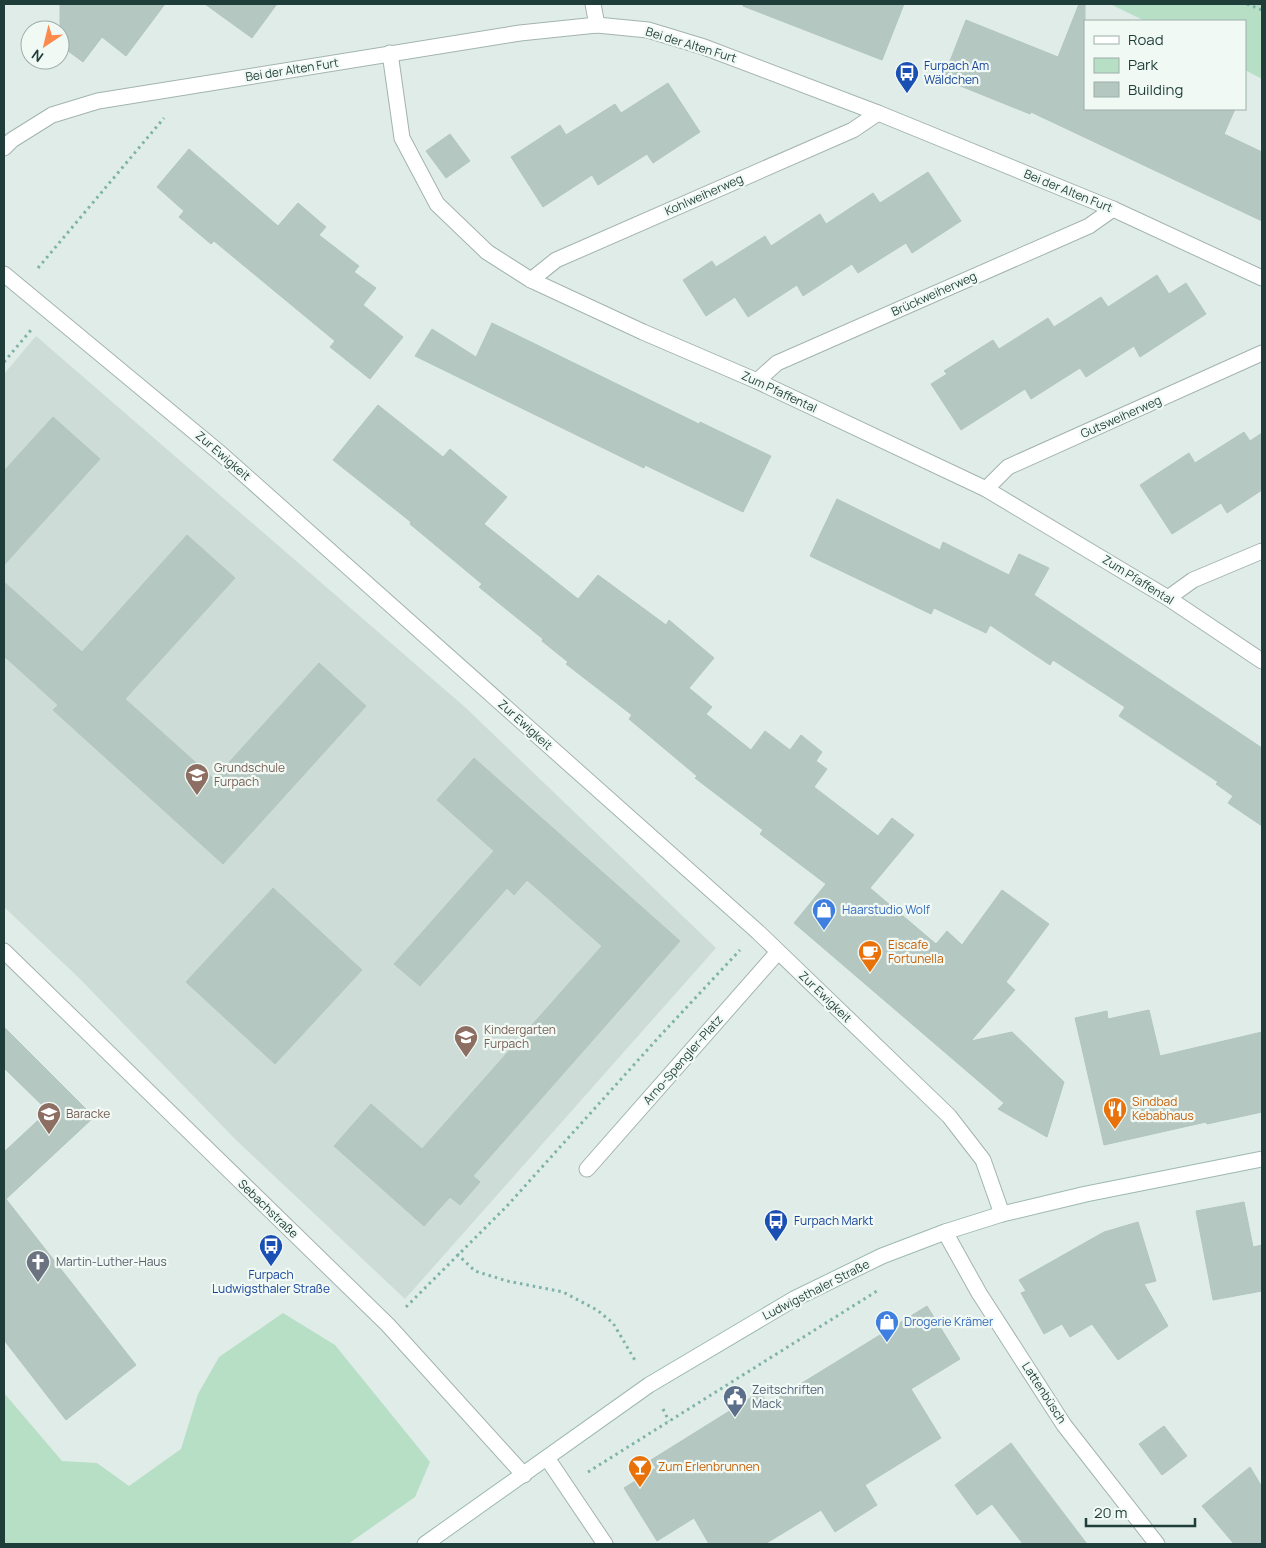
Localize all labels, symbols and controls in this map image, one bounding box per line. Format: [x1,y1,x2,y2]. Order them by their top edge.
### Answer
north arrow [20,20,70,70]
legend [1084,20,1246,110]
street label: Bei der Alten Furt [644,23,739,66]
text: Road [1128,29,1164,50]
text: N [28,45,47,67]
street label: Bei der Alten Furt [244,54,340,85]
text: Park [1128,54,1158,75]
place label: Furpach Am Wäldchen [924,57,989,88]
bus stop icon: Furpach Am Wäldchen [894,60,920,94]
text: Building [1128,79,1183,100]
street label: Bei der Alten Furt [1021,165,1115,216]
street label: Kohlweiherweg [662,170,746,219]
street label: Brückweiherweg [888,267,979,320]
street label: Zum Pfaffental [739,367,820,416]
street label: Gutsweiherweg [1078,391,1164,442]
street label: Zur Ewigkeit [192,427,255,484]
street label: Zum Pfaffental [1099,551,1177,608]
street label: Zur Ewigkeit [495,696,556,754]
place label: Grundschule Furpach [214,759,285,790]
school or university icon: Grundschule Furpach [184,762,210,796]
shop icon: Haarstudio Wolf [811,897,837,931]
place label: Haarstudio Wolf [842,901,931,918]
place label: Eiscafe Fortunella [888,936,944,967]
cafe icon: Eiscafe Fortunella [857,939,883,973]
street label: Zur Ewigkeit [795,967,856,1026]
street label: Arno-Spengler-Platz [639,1011,726,1108]
place label: Kindergarten Furpach [484,1021,556,1052]
school or university icon: Kindergarten Furpach [453,1024,479,1058]
place label: Sindbad Kebabhaus [1132,1093,1194,1124]
restaurant icon: Sindbad Kebabhaus [1102,1096,1128,1130]
school or university icon: Baracke [36,1101,62,1135]
place label: Baracke [66,1105,110,1122]
street label: Sebachstraße [234,1175,302,1242]
bus stop icon: Furpach Markt [763,1208,789,1242]
place label: Furpach Markt [794,1212,873,1229]
bus stop icon: Furpach Ludwigsthaler Straße [258,1233,284,1267]
church icon: Martin-Luther-Haus [25,1249,51,1283]
place label: Martin-Luther-Haus [56,1253,167,1270]
street label: Ludwigsthaler Straße [759,1255,872,1324]
place label: Furpach Ludwigsthaler Straße [212,1266,330,1297]
shop icon: Drogerie Krämer [874,1309,900,1343]
place label: Drogerie Krämer [904,1313,994,1330]
street label: Lattenbüsch [1018,1359,1071,1427]
place label: Zeitschriften Mack [752,1381,824,1412]
public building icon: Zeitschriften Mack [722,1384,748,1418]
bar icon: Zum Erlenbrunnen [627,1454,653,1488]
place label: Zum Erlenbrunnen [658,1458,760,1475]
scale bar [1086,1496,1195,1528]
text: 20 m [1094,1502,1127,1523]

